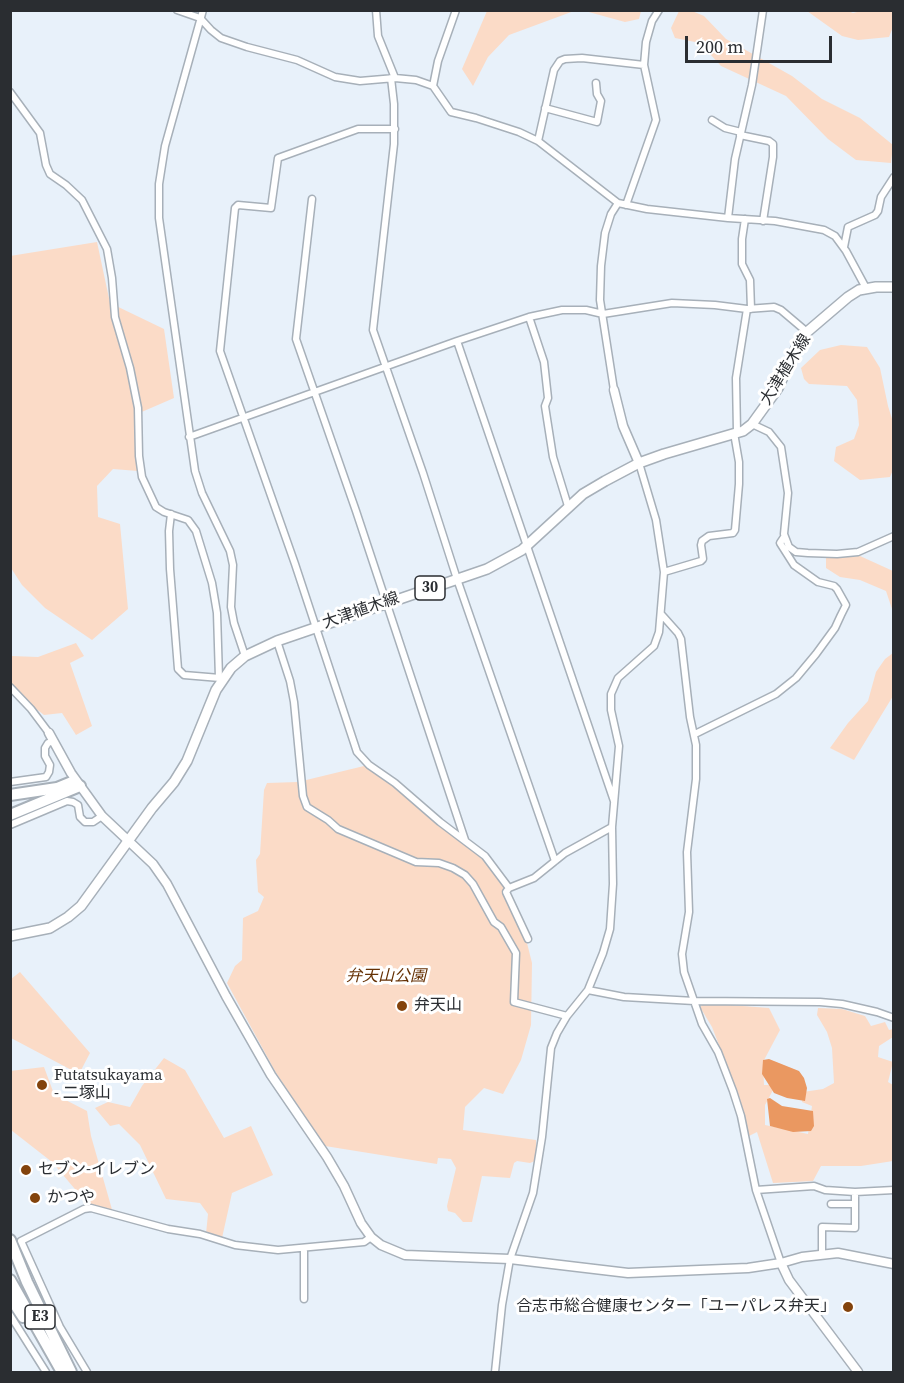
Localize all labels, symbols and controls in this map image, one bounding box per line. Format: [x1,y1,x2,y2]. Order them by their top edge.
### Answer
scale bar [688,24,835,62]
text: 200 m [696,34,743,59]
street label: 大津植木線 [757,331,815,409]
road number: 30 [415,576,445,600]
street label: 大津植木線 [320,589,402,633]
park label: 弁天山公園 [346,967,426,987]
place label: 弁天山 [414,996,462,1016]
marker: 弁天山 [395,999,409,1013]
place label: Futatsukayama - 二塚山 [54,1066,162,1104]
marker: Futatsukayama - 二塚山 [35,1078,49,1092]
place label: セブン-イレブン [38,1160,155,1180]
marker: セブン-イレブン [19,1163,33,1177]
place label: かつや [47,1188,95,1208]
marker: かつや [28,1191,42,1205]
place label: 合志市総合健康センター「ユーパレス弁天」 [516,1297,836,1317]
marker: 合志市総合健康センター「ユーパレス弁天」 [841,1300,855,1314]
road number: E3 [25,1305,55,1329]

